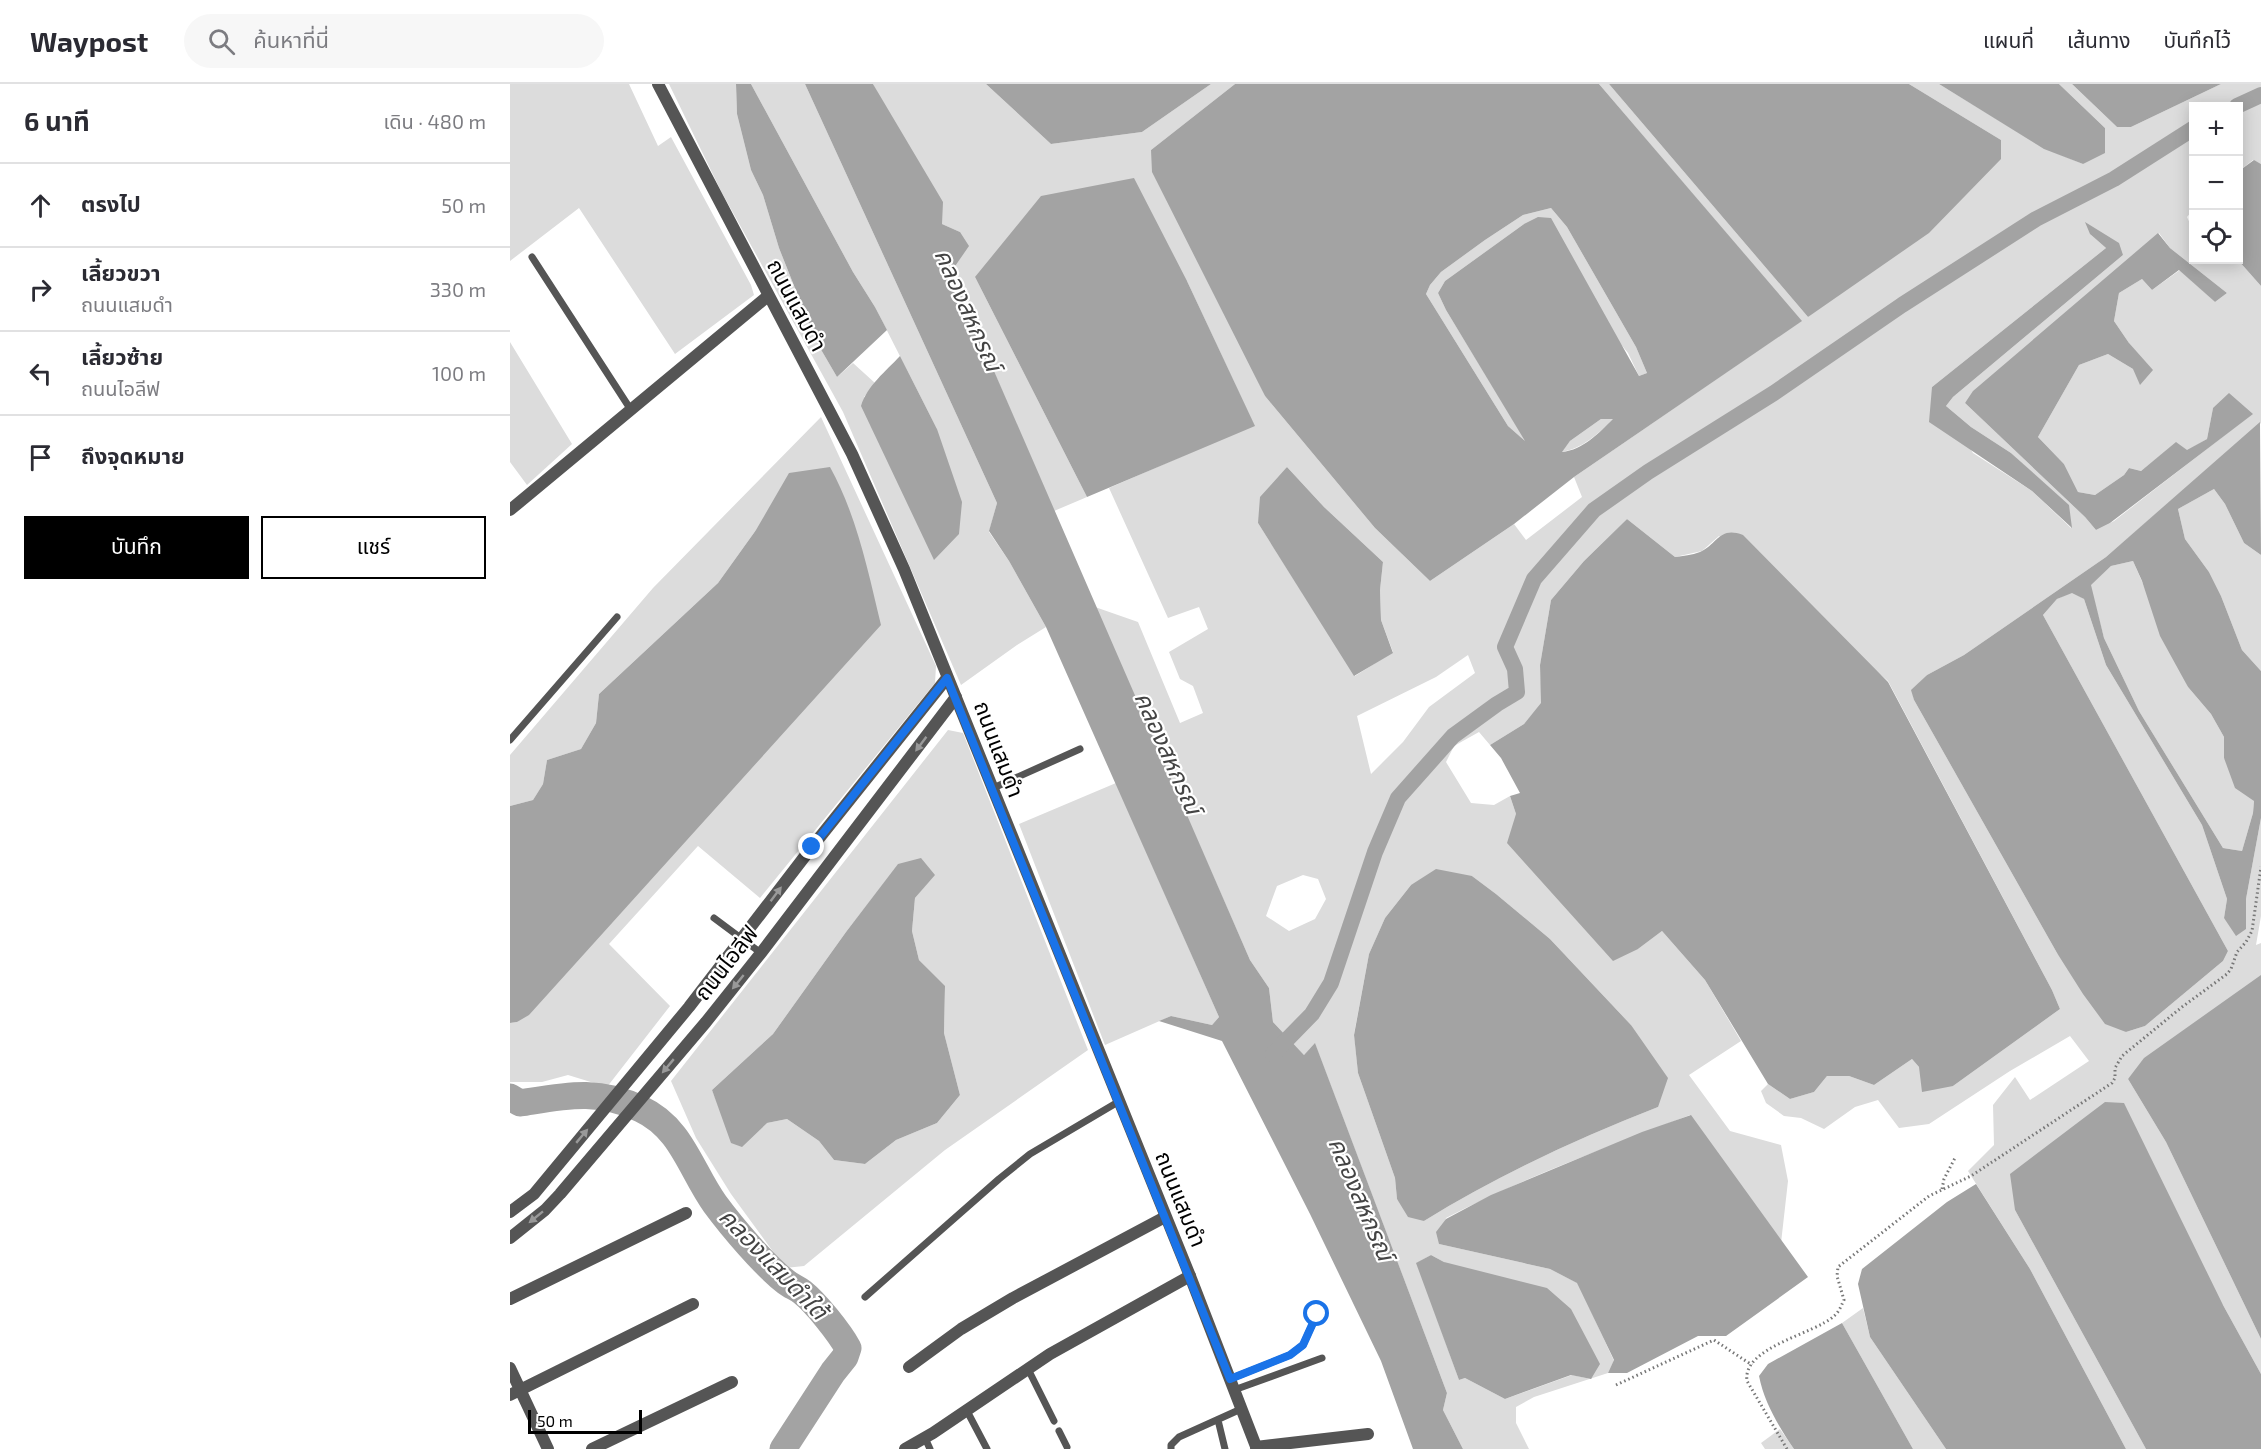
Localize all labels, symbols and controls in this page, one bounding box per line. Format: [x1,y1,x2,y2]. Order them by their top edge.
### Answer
search box [184,14,604,68]
text: Waypost [30,24,148,58]
icon: search [205,25,238,58]
text: ค้นหาที่นี่ [253,26,329,52]
text: แผนที่ [1983,27,2034,52]
text: เส้นทาง [2067,27,2131,52]
text: บันทึกไว้ [2164,27,2231,52]
map controls [2189,102,2243,264]
button: + [2189,102,2243,156]
text: 6 นาที [24,105,90,136]
text: เดิน · 480 m [384,109,486,133]
button: − [2189,156,2243,210]
icon: ahead [24,189,57,222]
text: ตรงไป [81,190,141,216]
text: 50 m [441,193,486,217]
button: locate [2189,210,2243,264]
water label: คลองสหกรณ์ [930,244,1011,379]
street label: ถนนแสมดำ [763,254,833,355]
text: เลี้ยวขวา [81,259,161,285]
icon: right [24,273,57,306]
text: 330 m [430,277,486,301]
text: ถนนแสมดำ [81,292,173,316]
text: เลี้ยวซ้าย [81,343,163,369]
icon: left [24,357,57,390]
text: 100 m [432,361,486,385]
text: ถนนไอลีฟ [81,376,160,400]
icon: arrive [24,441,57,474]
text: ถึงจุดหมาย [81,442,185,468]
button: บันทึก [24,516,249,579]
button: แชร์ [261,516,486,579]
water label: คลองสหกรณ์ [1130,687,1211,822]
street label: ถนนแสมดำ [970,697,1030,800]
one-way arrow [915,735,927,751]
route end [798,833,824,859]
one-way arrow [769,886,782,902]
street label: ถนนไอลีฟ [688,920,762,1005]
one-way arrow [733,974,745,989]
one-way arrow [662,1058,675,1073]
one-way arrow [575,1129,587,1144]
water label: คลองสหกรณ์ [1323,1133,1403,1268]
street label: ถนนแสมดำ [1151,1147,1213,1250]
water label: คลองแสมดำใต้ [714,1201,836,1327]
one-way arrow [528,1211,544,1224]
route start [1303,1300,1329,1326]
scale bar [528,1407,642,1434]
text: 50 m [537,1411,573,1430]

